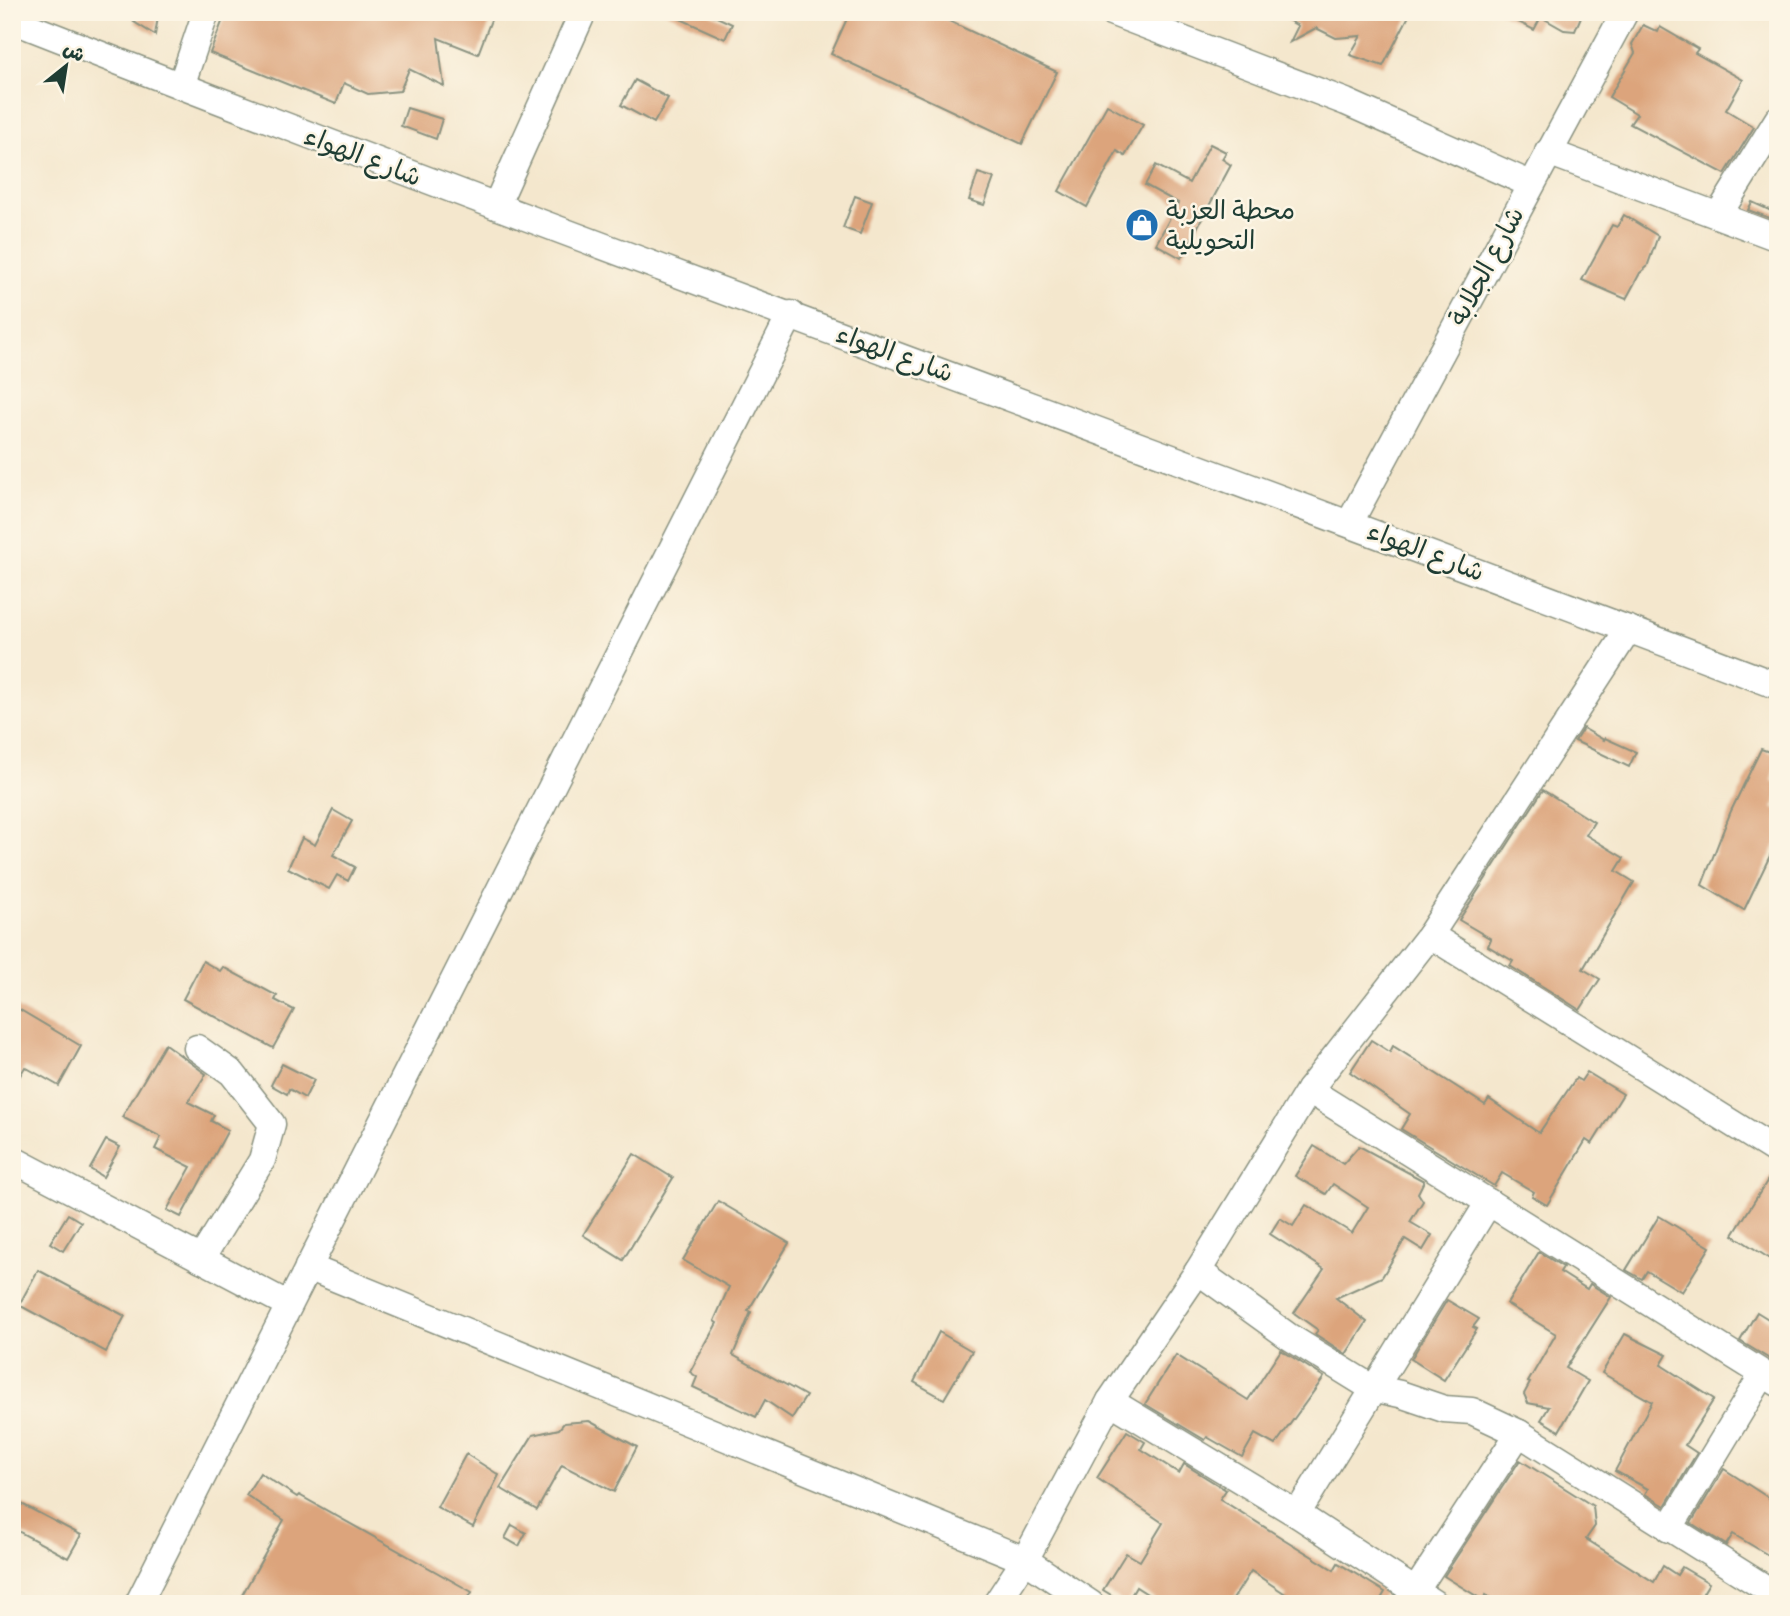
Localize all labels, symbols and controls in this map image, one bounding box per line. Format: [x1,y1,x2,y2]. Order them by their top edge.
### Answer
north arrow [32,32,102,102]
text: ش [57,37,89,71]
street label: شارع الهواء [298,120,426,198]
place label: محطة العزبة التحويلية [1166,195,1295,262]
street label: شارع الجلابة [1442,201,1536,334]
shop icon: محطة العزبة التحويلية [1123,206,1161,244]
street label: شارع الهواء [830,318,958,395]
street label: شارع الهواء [1361,515,1489,593]

